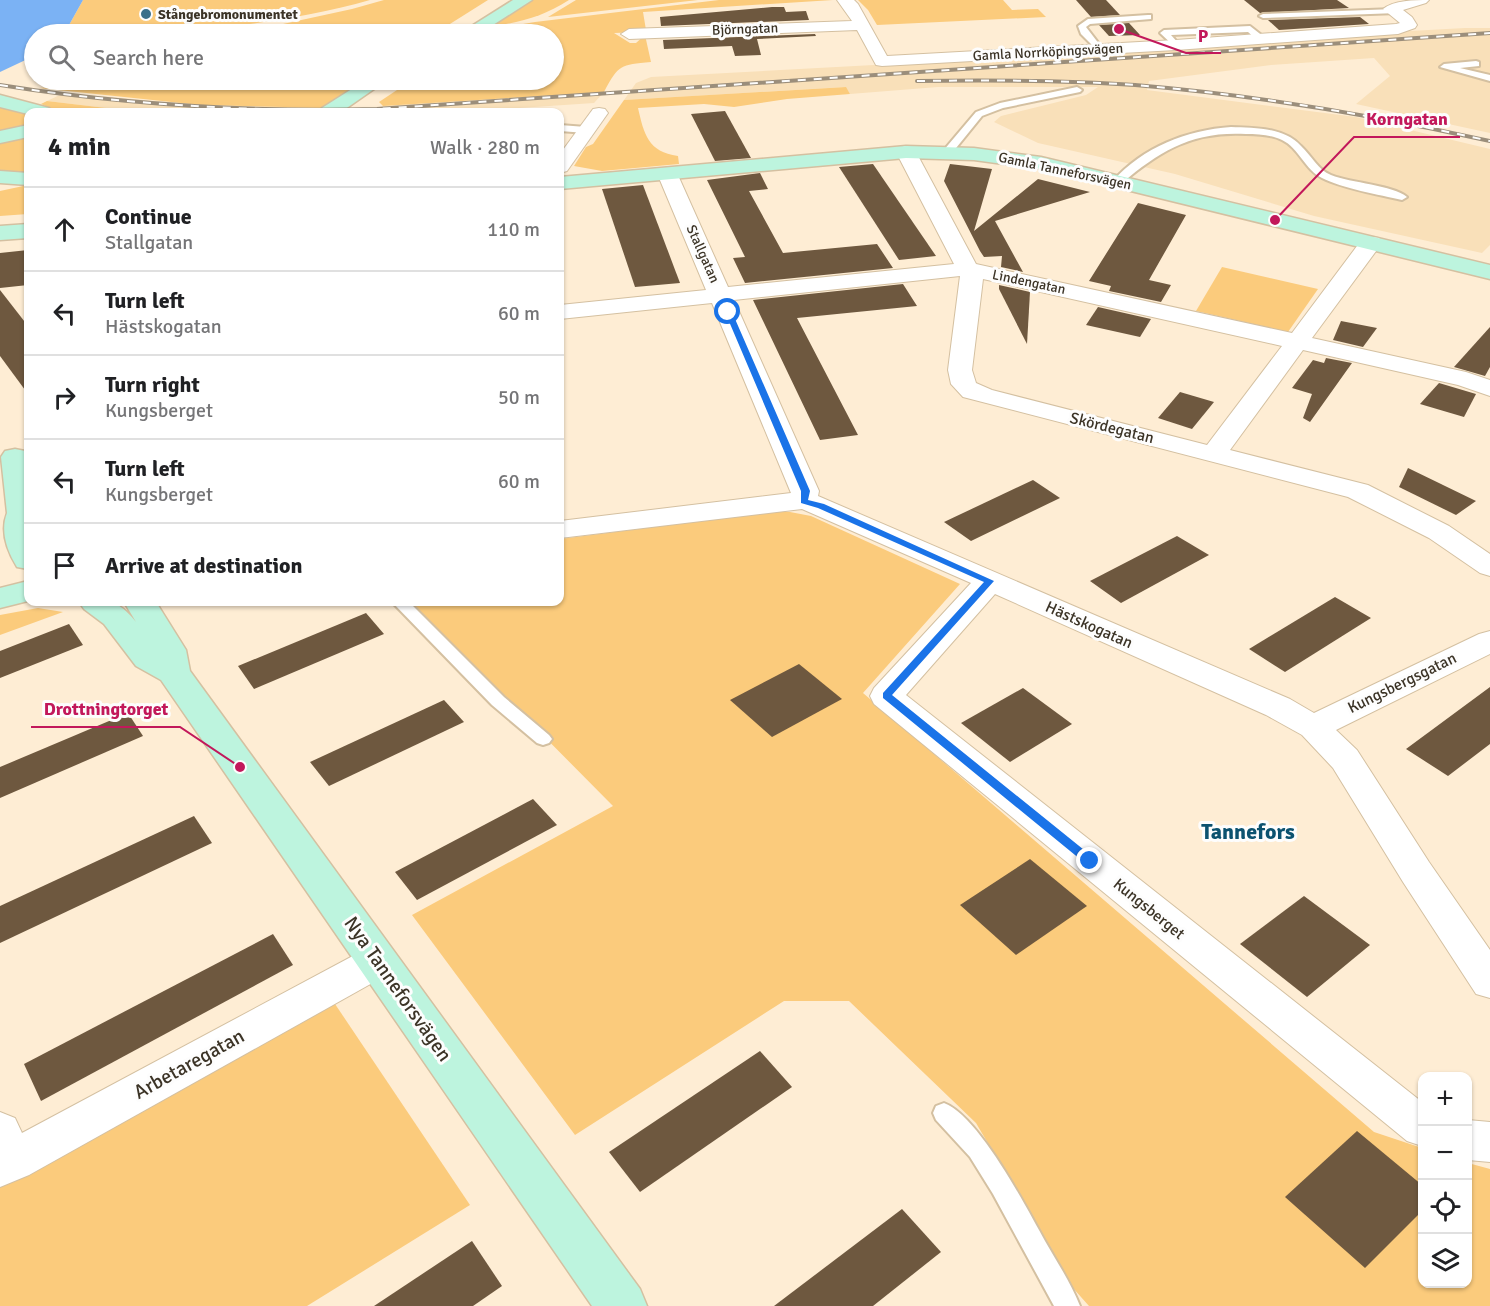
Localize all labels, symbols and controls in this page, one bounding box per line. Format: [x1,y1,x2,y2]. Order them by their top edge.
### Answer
place label: Stångebromonumentet [158,6,298,23]
marker: Stångebromonumentet [139,7,153,21]
callout: P [1186,17,1221,53]
street label: Björngatan [712,19,778,39]
search box [24,24,564,90]
text: P [1198,25,1209,47]
street label: Gamla Norrköpingsvägen [972,40,1124,64]
icon: search [45,41,78,74]
text: Search here [93,44,204,71]
callout: Korngatan [1354,101,1460,137]
text: Korngatan [1366,108,1448,130]
text: 4 min [48,131,111,163]
text: Walk · 280 m [430,135,540,160]
street label: Gamla Tanneforsvägen [997,149,1133,193]
text: Continue [105,203,192,230]
icon: ahead [48,213,81,246]
text: 110 m [487,217,540,242]
street label: Stallgatan [683,222,723,286]
text: Stallgatan [105,230,193,255]
street label: Lindengatan [991,266,1067,298]
text: Turn left [105,287,185,314]
icon: left [48,297,81,330]
route start [714,298,740,324]
text: 60 m [498,301,540,326]
text: Hästskogatan [105,314,222,339]
text: Turn right [105,371,200,398]
icon: right [48,381,81,414]
text: 50 m [498,385,540,410]
text: Kungsberget [105,398,213,423]
street label: Skördegatan [1068,408,1156,448]
text: Turn left [105,455,185,482]
icon: left [48,465,81,498]
text: 60 m [498,469,540,494]
text: Kungsberget [105,482,213,507]
icon: arrive [48,549,81,582]
text: Arrive at destination [105,552,302,579]
street label: Hästskogatan [1042,597,1136,653]
street label: Kungsbergsgatan [1344,648,1460,718]
callout: Drottningtorget [31,691,180,727]
text: Drottningtorget [44,698,169,720]
district label: Tannefors [1201,818,1295,845]
route end [1076,847,1102,873]
street label: Kungsberget [1109,874,1189,944]
street label: Nya Tanneforsvägen [339,912,457,1066]
street label: Arbetaregatan [129,1023,249,1105]
map controls [1418,1072,1472,1288]
button: + [1418,1072,1472,1126]
button: − [1418,1126,1472,1180]
button: locate [1418,1180,1472,1234]
button: layers [1418,1234,1472,1288]

